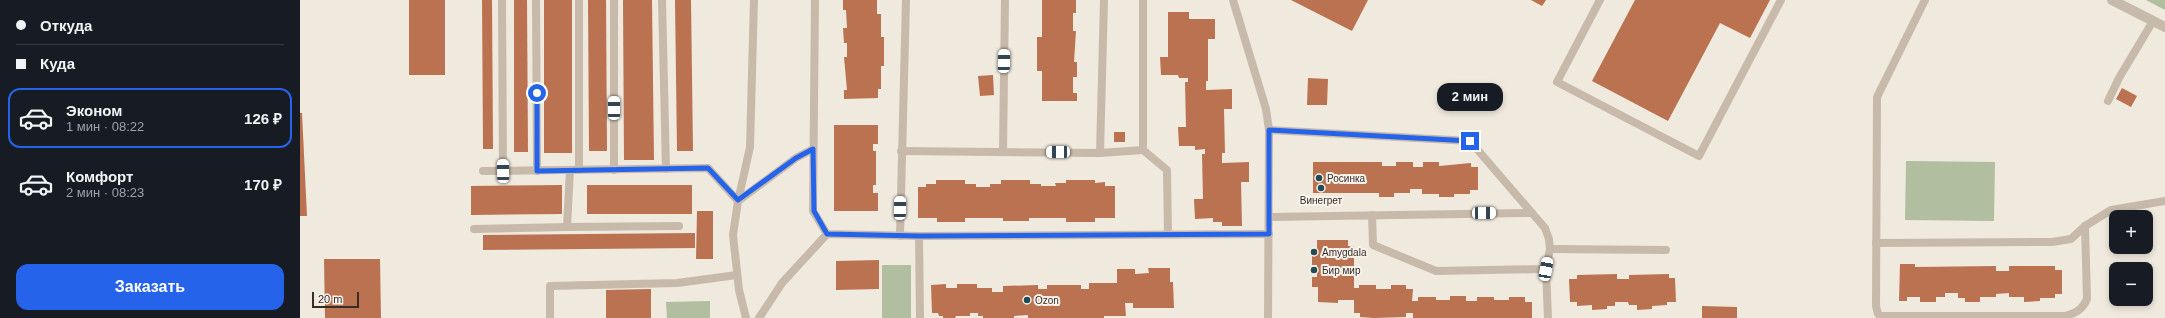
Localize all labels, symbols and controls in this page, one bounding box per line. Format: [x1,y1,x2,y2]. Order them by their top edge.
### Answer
text: Откуда [40,17,92,34]
car [998,49,1010,73]
text: Куда [40,55,75,72]
callout: 2 мин [1437,83,1503,111]
route start [528,84,546,102]
text: 2 мин [1452,89,1488,104]
car [608,96,620,120]
icon: car [18,100,54,136]
text: Эконом [66,102,122,119]
text: 126 ₽ [244,110,282,127]
text: 1 мин · 08:22 [66,119,144,134]
route end [1461,132,1479,150]
car [1046,146,1070,158]
car [497,159,509,183]
icon: car [18,166,54,202]
text: Комфорт [66,168,133,185]
marker: Росинка [1314,173,1324,183]
place label: Росинка [1327,173,1365,184]
text: 170 ₽ [244,176,282,193]
marker: Винегрет [1316,183,1326,193]
text: 2 мин · 08:23 [66,185,144,200]
place label: Винегрет [1300,195,1343,206]
car [894,196,906,220]
car [1472,207,1496,219]
map controls [2109,210,2153,306]
button: + [2109,210,2153,254]
marker: Amygdala [1309,247,1319,257]
place label: Amygdala [1322,247,1367,258]
car [1538,256,1554,282]
button: − [2109,262,2153,306]
button: Заказать [16,264,284,310]
marker: Бир мир [1309,265,1319,275]
place label: Бир мир [1322,265,1361,276]
scale bar [312,290,359,309]
text: 20 m [318,293,342,305]
marker: Ozon [1022,295,1032,305]
place label: Ozon [1035,295,1059,306]

